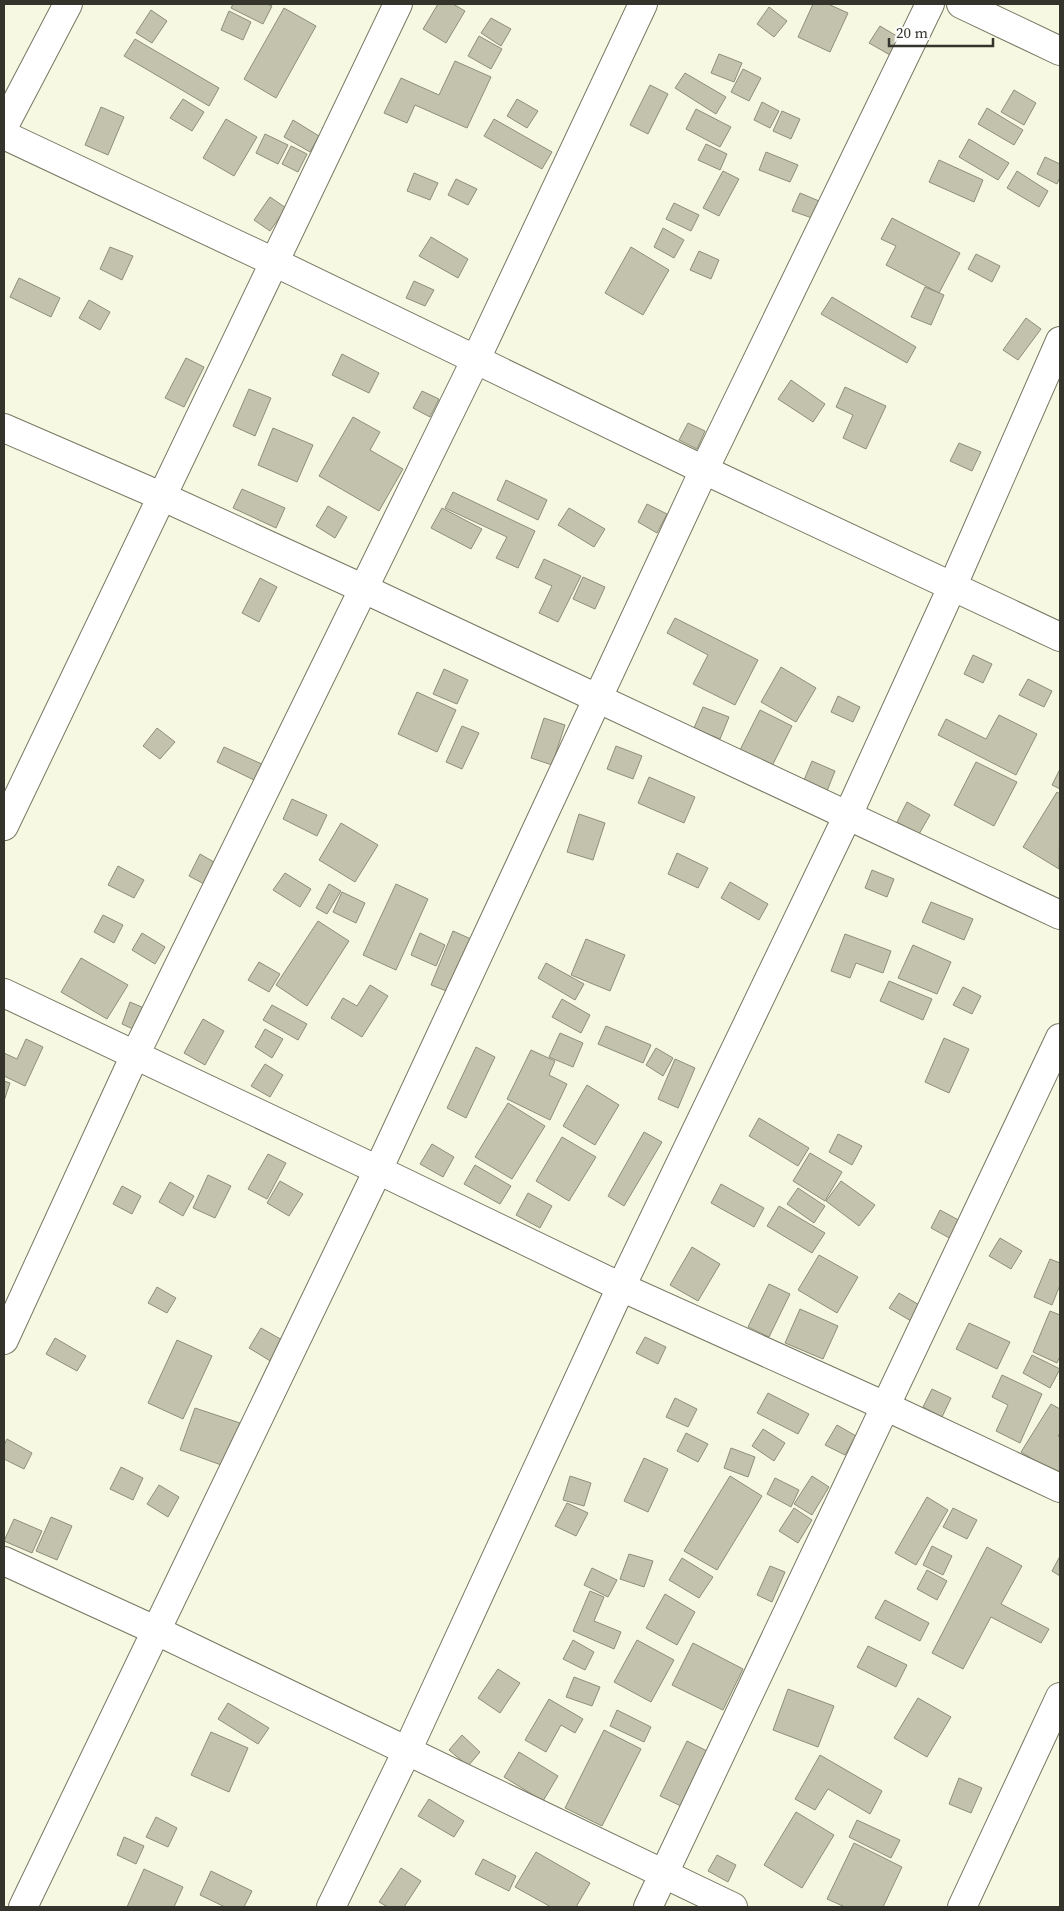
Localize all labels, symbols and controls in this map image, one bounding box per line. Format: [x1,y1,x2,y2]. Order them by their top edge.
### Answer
scale bar [889,15,993,47]
text: 20 m [896,22,928,43]

